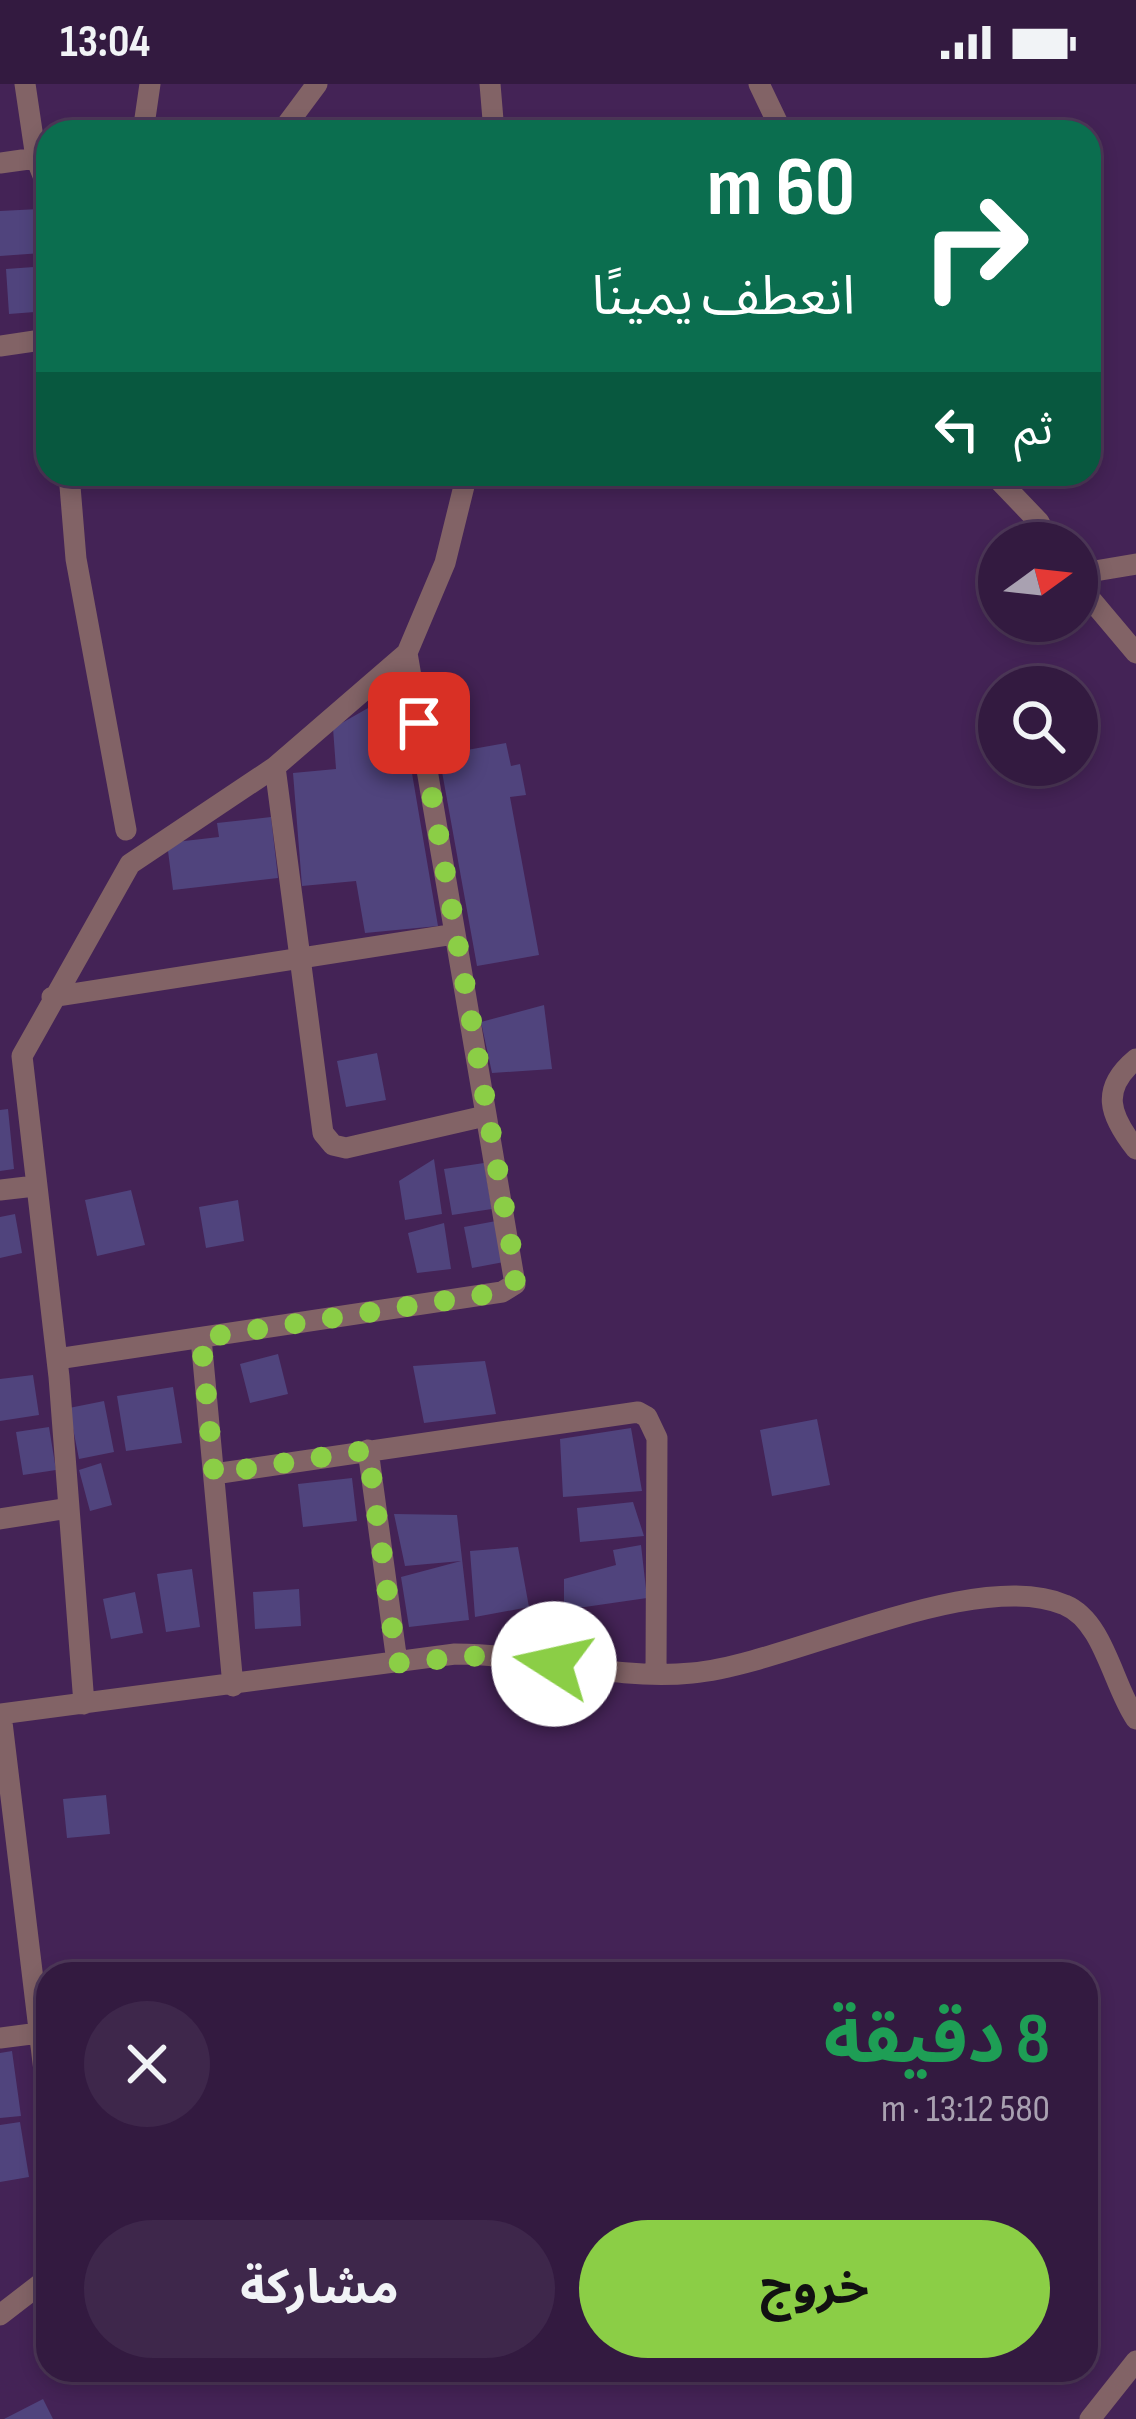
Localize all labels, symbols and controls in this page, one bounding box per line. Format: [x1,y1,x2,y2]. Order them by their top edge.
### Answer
text: 13:04 [60,15,150,70]
text: 60 m [707,138,855,239]
icon: right [897,168,1053,324]
text: انعطف يمينًا [592,265,855,330]
icon: left [924,396,990,462]
text: ثم [1014,403,1053,458]
north arrow [978,522,1098,642]
map controls [978,522,1098,786]
button: search [978,666,1098,786]
pin [368,672,470,774]
icon: arrive [386,690,452,756]
position arrow [491,1601,617,1727]
text: 8 دقيقة [824,1997,1050,2084]
button: close [84,2001,210,2127]
text: 580 m · 13:12 [881,2086,1050,2133]
button: مشاركة [84,2220,555,2358]
button: خروج [579,2220,1050,2358]

